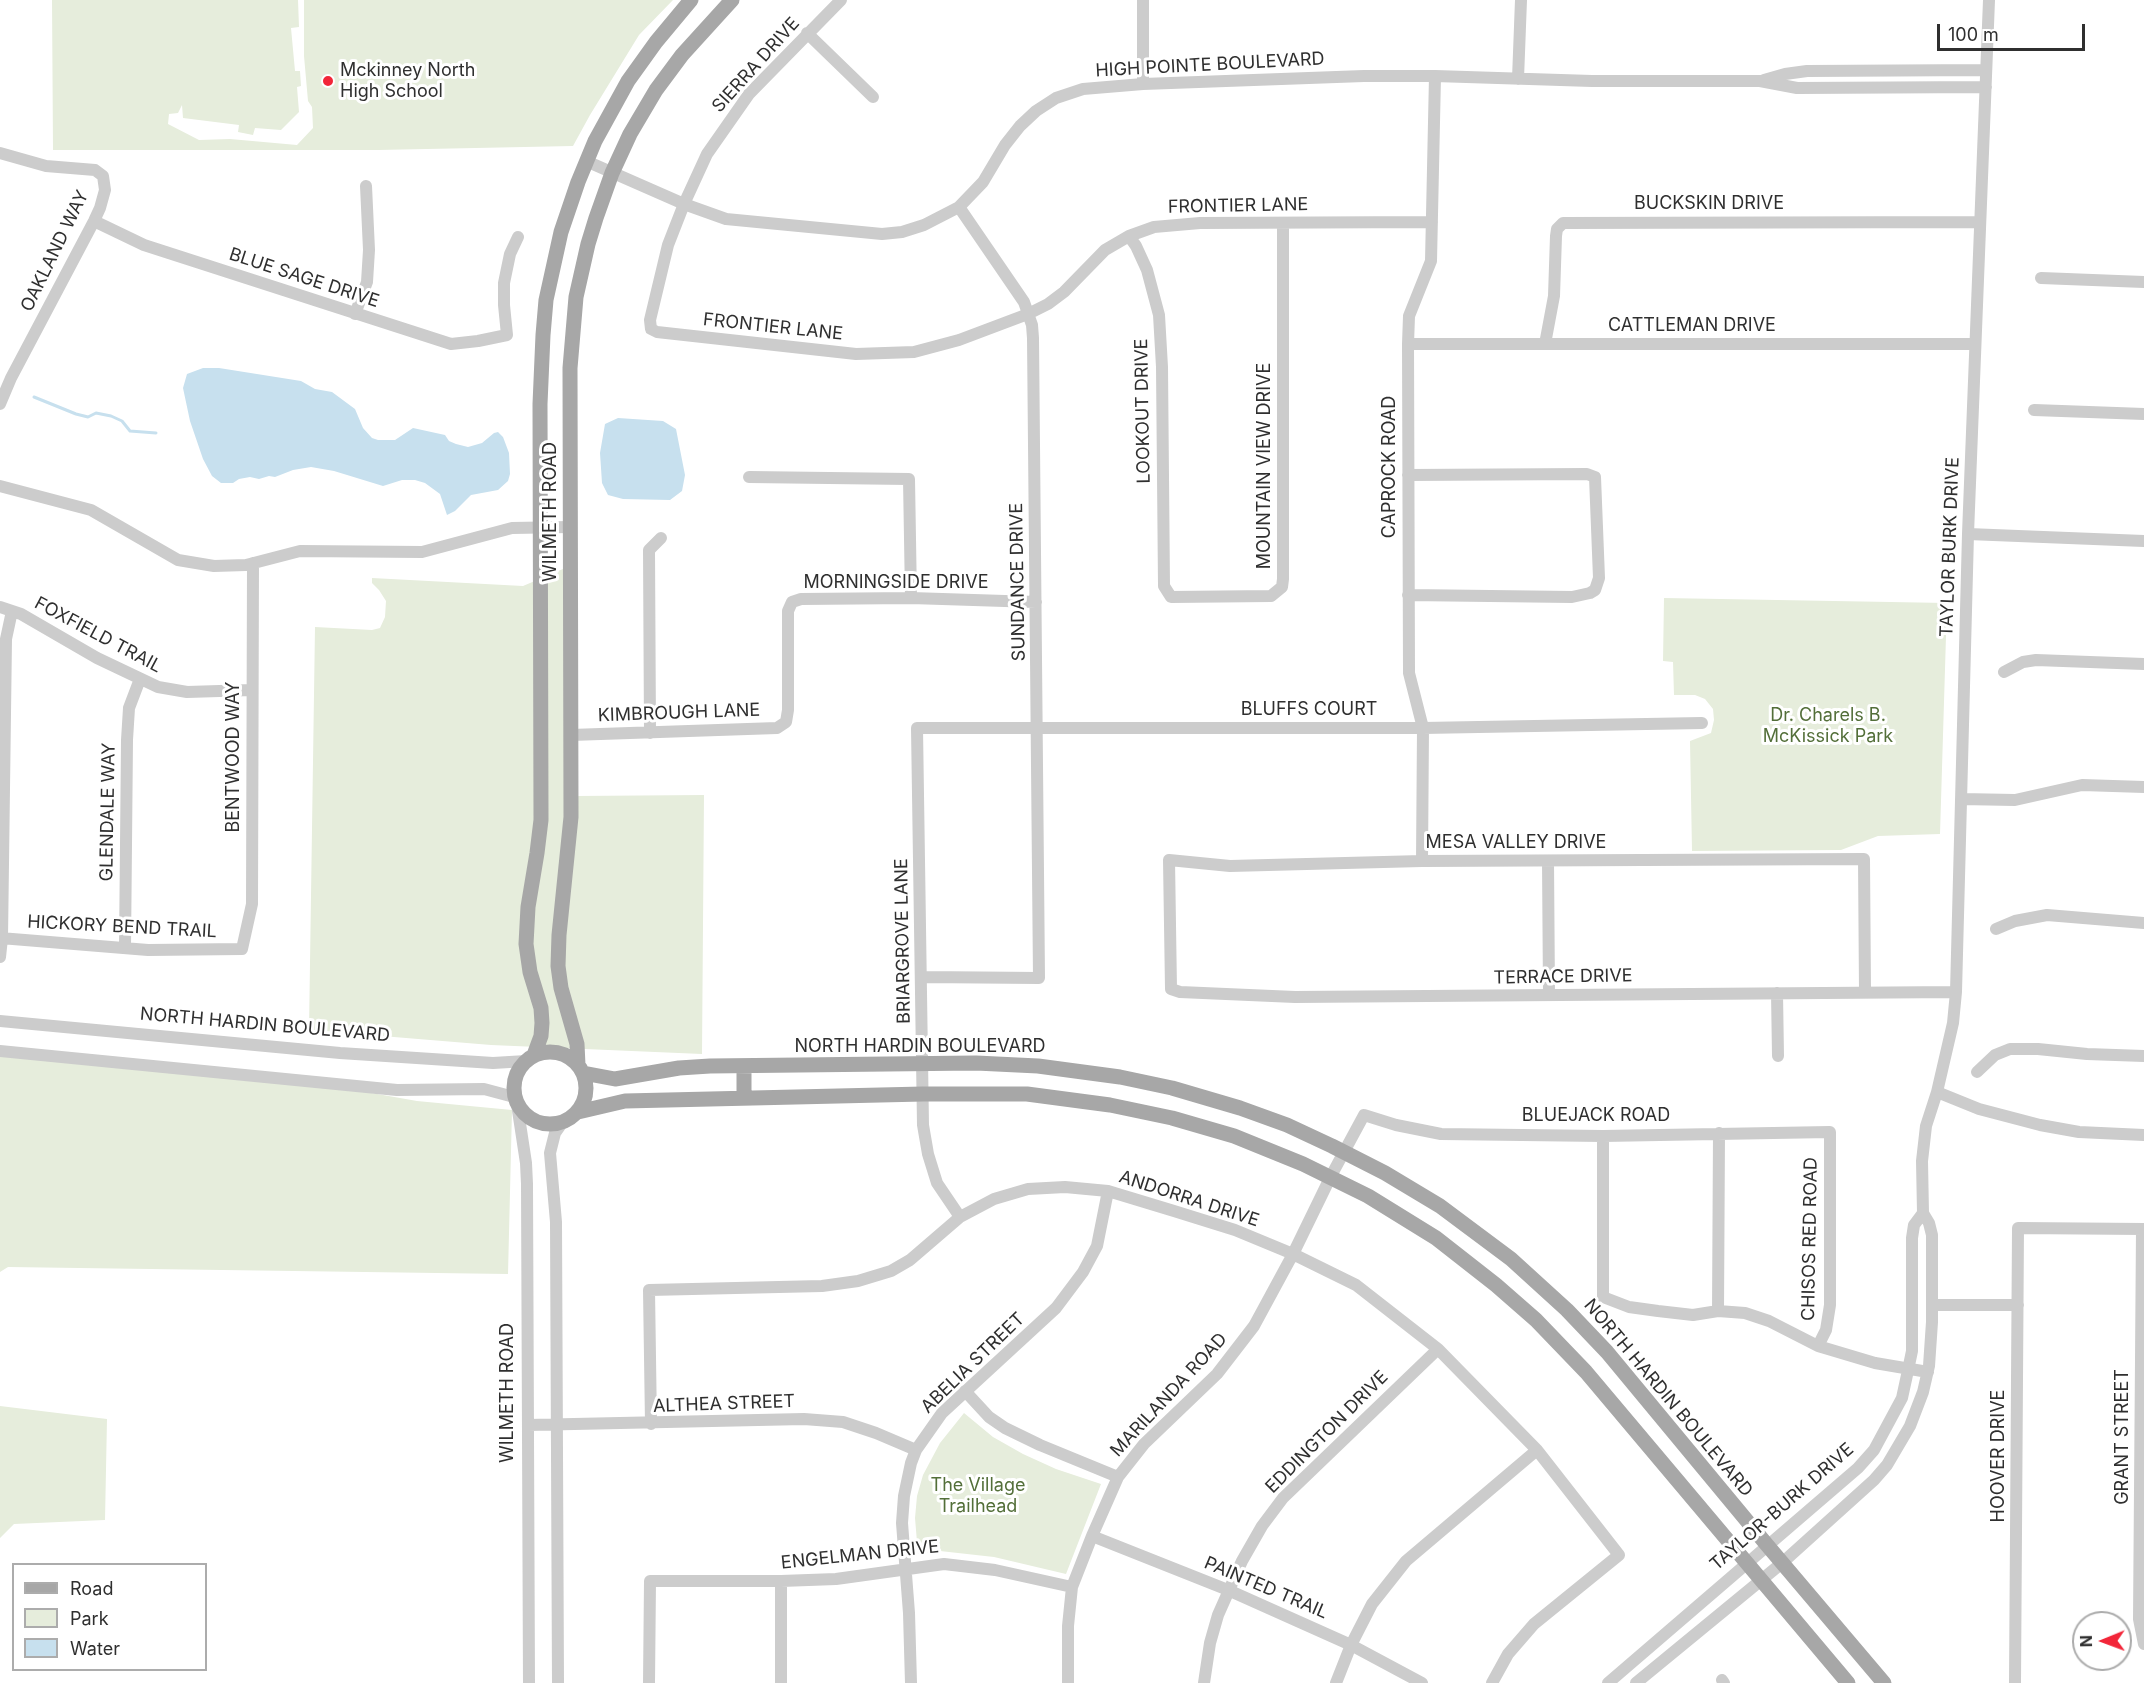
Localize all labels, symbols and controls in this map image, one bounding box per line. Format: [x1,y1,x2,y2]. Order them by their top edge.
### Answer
scale bar [1940,12,2088,50]
street label: SIERRA DRIVE [708,13,804,117]
text: 100 m [1948,24,1999,45]
street label: HIGH POINTE BOULEVARD [1095,48,1325,82]
place label: Mckinney North High School [340,60,475,103]
marker: Mckinney North High School [321,74,335,88]
street label: OAKLAND WAY [16,187,94,315]
street label: BUCKSKIN DRIVE [1634,193,1784,215]
street label: FRONTIER LANE [1168,194,1308,218]
street label: BLUE SAGE DRIVE [226,244,382,312]
street label: FRONTIER LANE [702,309,844,345]
street label: CATTLEMAN DRIVE [1608,315,1776,337]
street label: LOOKOUT DRIVE [1131,338,1155,484]
street label: MOUNTAIN VIEW DRIVE [1254,363,1276,569]
street label: CAPROCK ROAD [1379,396,1401,538]
street label: WILMETH ROAD [540,442,562,582]
street label: TAYLOR BURK DRIVE [1936,457,1964,637]
street label: SUNDANCE DRIVE [1006,503,1030,661]
street label: MORNINGSIDE DRIVE [804,572,988,594]
street label: FOXFIELD TRAIL [31,592,165,678]
street label: BENTWOOD WAY [223,681,245,833]
street label: KIMBROUGH LANE [597,699,761,727]
street label: BLUFFS COURT [1241,699,1377,721]
park label: Dr. Charels B. McKissick Park [1763,705,1893,748]
street label: GLENDALE WAY [96,742,120,882]
street label: MESA VALLEY DRIVE [1426,832,1606,854]
street label: BRIARGROVE LANE [891,858,915,1024]
street label: HICKORY BEND TRAIL [27,911,217,943]
street label: TERRACE DRIVE [1493,965,1633,989]
street label: NORTH HARDIN BOULEVARD [139,1003,391,1047]
street label: NORTH HARDIN BOULEVARD [795,1036,1045,1058]
street label: BLUEJACK ROAD [1522,1105,1670,1127]
street label: CHISOS RED ROAD [1798,1157,1822,1321]
street label: ANDORRA DRIVE [1116,1166,1262,1232]
street label: NORTH HARDIN BOULEVARD [1579,1295,1757,1501]
street label: ABELIA STREET [917,1308,1029,1418]
street label: WILMETH ROAD [497,1323,519,1463]
street label: MARILANDA ROAD [1106,1329,1232,1461]
street label: EDDINGTON DRIVE [1261,1366,1393,1498]
street label: GRANT STREET [2112,1369,2134,1505]
street label: HOOVER DRIVE [1988,1390,2010,1522]
street label: ALTHEA STREET [653,1391,795,1417]
street label: TAYLOR-BURK DRIVE [1706,1439,1858,1575]
park label: The Village Trailhead [931,1475,1025,1518]
street label: ENGELMAN DRIVE [780,1536,940,1574]
street label: PAINTED TRAIL [1201,1552,1331,1624]
legend [12,1563,207,1671]
text: Road [70,1578,113,1599]
text: Park [70,1608,109,1629]
north arrow [2072,1611,2132,1671]
text: N [2076,1635,2096,1648]
text: Water [70,1638,120,1659]

